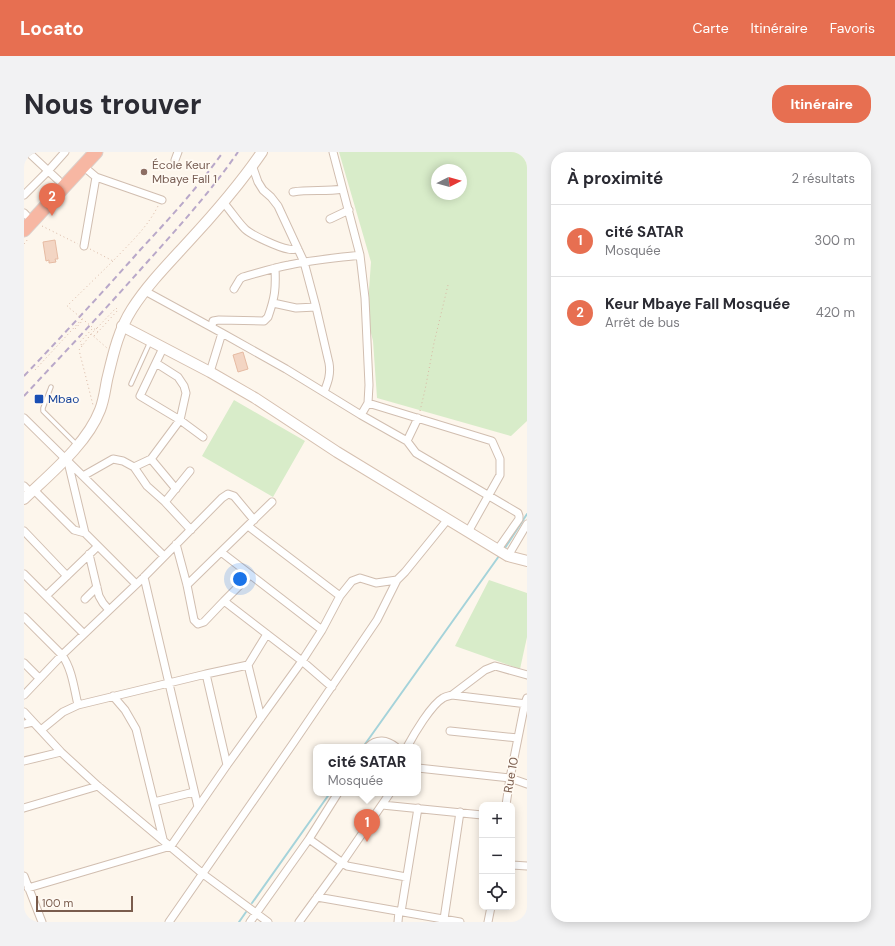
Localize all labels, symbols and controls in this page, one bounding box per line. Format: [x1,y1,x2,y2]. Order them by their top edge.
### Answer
text: Locato [20,16,84,41]
text: Carte [693,19,729,37]
text: Itinéraire [751,19,808,37]
text: Favoris [830,19,875,37]
button: Itinéraire [772,85,871,123]
text: Nous trouver [24,86,201,123]
place label: École Keur Mbaye Fall 1 [152,157,217,187]
north arrow [431,164,467,200]
marker: École Keur Mbaye Fall 1 [139,167,149,177]
text: À proximité [567,167,663,189]
text: 2 résultats [792,170,855,187]
pin: 2 [39,183,65,216]
text: cité SATAR [605,222,684,242]
text: 1 [578,232,582,249]
text: 300 m [814,232,855,249]
text: Mosquée [605,242,661,259]
text: Keur Mbaye Fall Mosquée [605,294,790,314]
text: 2 [576,304,584,321]
text: 420 m [816,304,855,321]
text: Arrêt de bus [605,314,680,331]
place label: Mbao [48,391,79,407]
marker: Mbao [33,393,45,405]
your location [230,569,250,589]
popup [313,744,421,796]
text: cité SATAR [328,752,406,772]
street label: Rue 10 [500,756,522,794]
text: Mosquée [328,772,383,789]
map controls [479,802,515,910]
button: + [479,802,515,838]
pin: 1 [354,809,380,842]
button: − [479,838,515,874]
button: locate [479,874,515,910]
scale bar [36,894,133,913]
text: 100 m [42,896,73,910]

